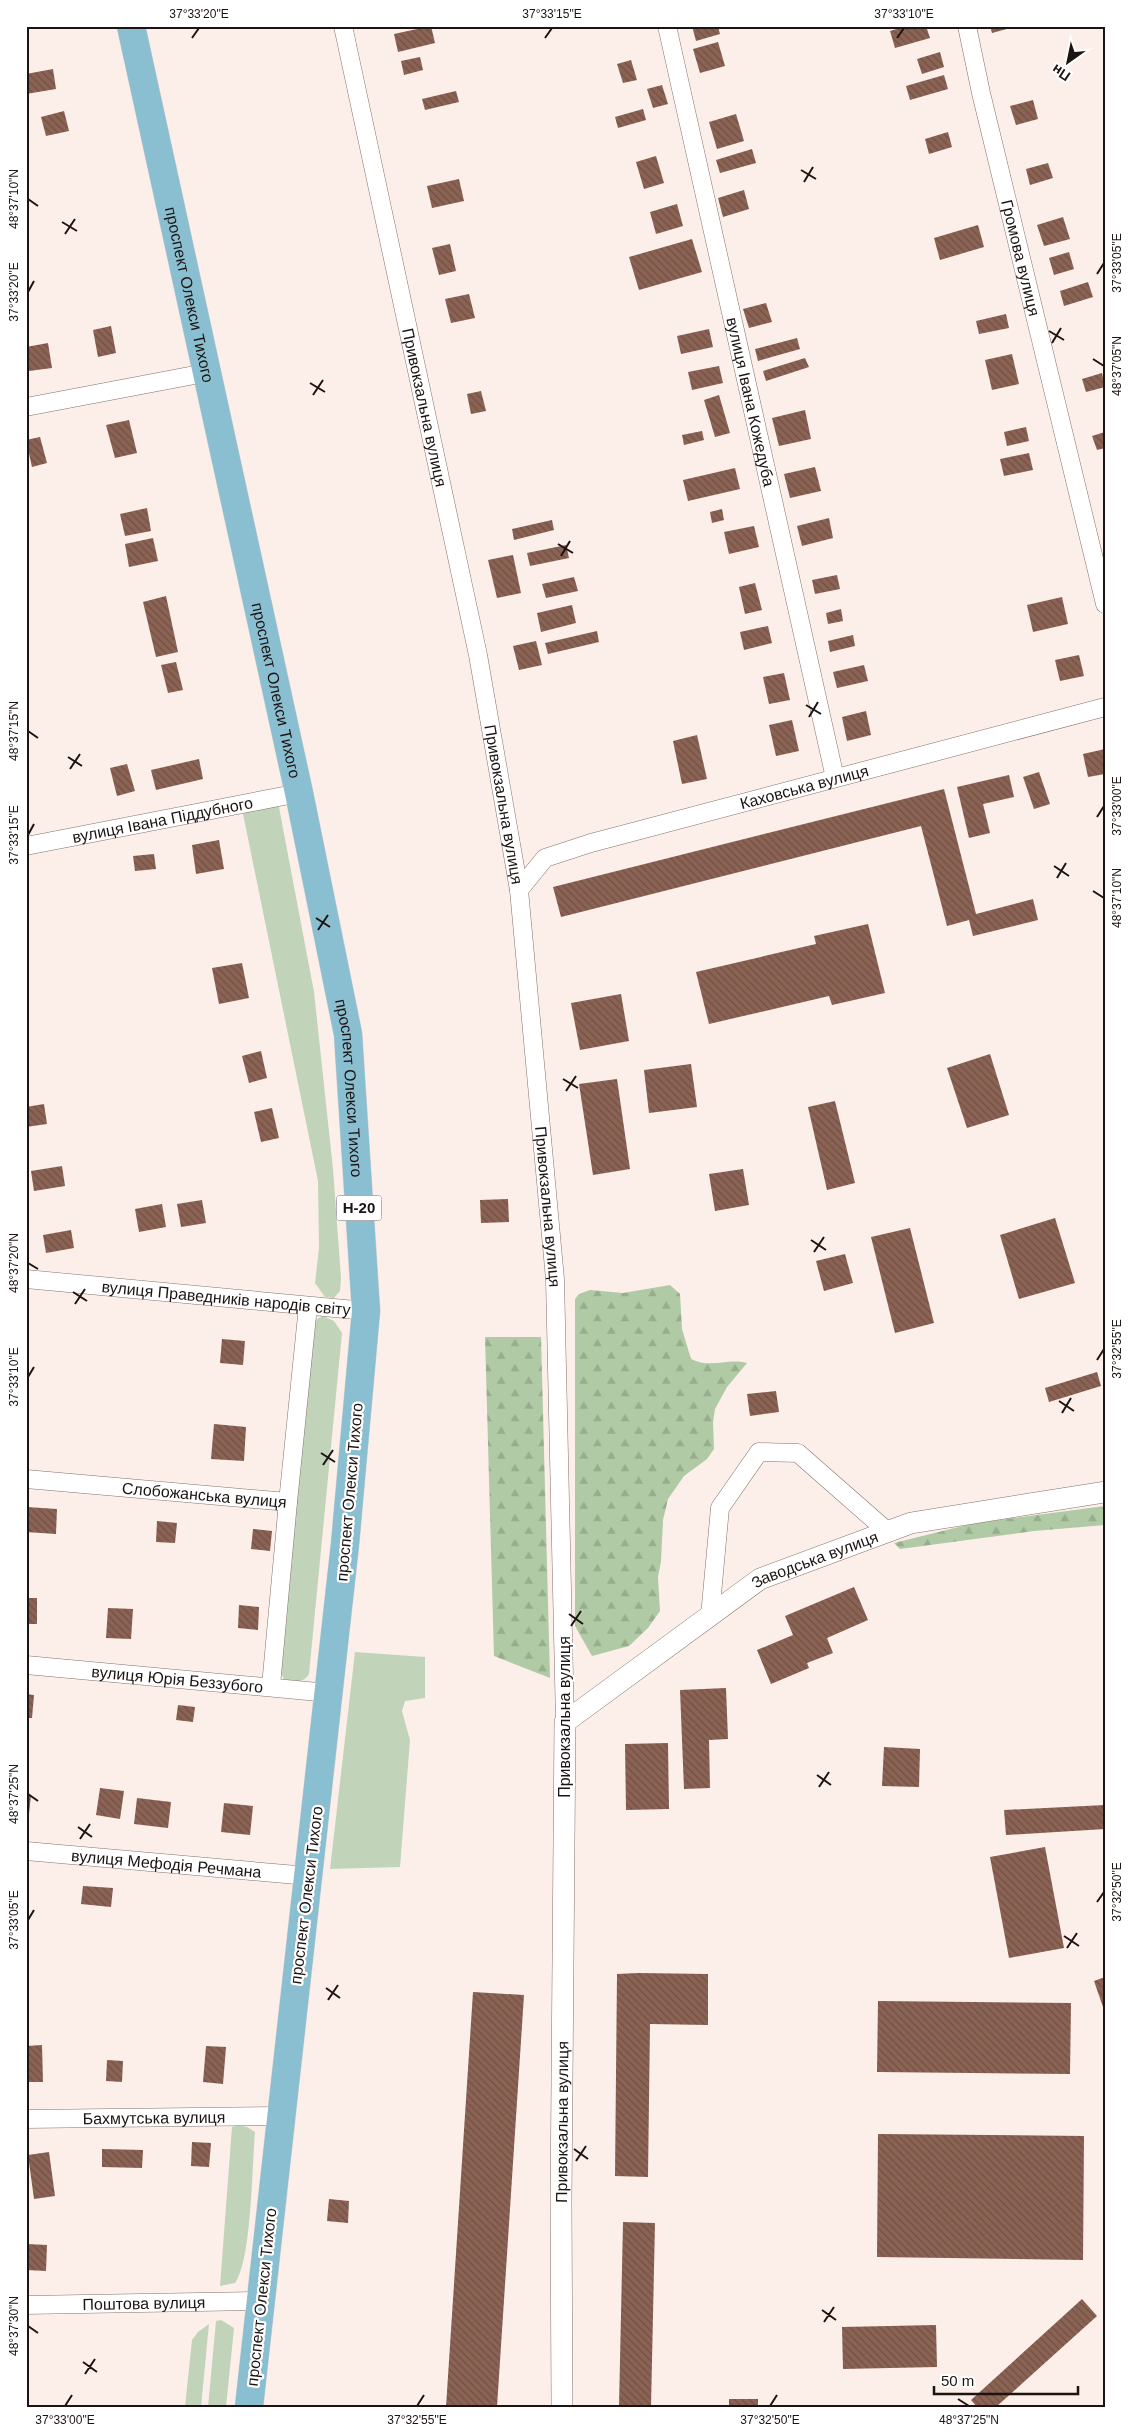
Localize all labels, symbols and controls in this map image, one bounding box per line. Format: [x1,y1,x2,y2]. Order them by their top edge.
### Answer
text: 37°33'20"E [169,7,229,21]
text: 37°33'15"E [522,7,582,21]
text: 37°33'10"E [874,7,934,21]
north arrow [1044,38,1094,88]
text: Пн [1049,61,1073,85]
text: 48°37'10"N [7,169,21,229]
street label: Громова вулиця [998,198,1043,318]
street label: проспект Олекси Тихого [162,205,217,384]
text: 37°33'05"E [1110,233,1124,293]
text: 37°33'20"E [7,262,21,322]
street label: вулиця Івана Кожедуба [723,316,778,488]
street label: Привокзальна вулиця [399,327,450,488]
text: 48°37'05"N [1110,336,1124,396]
street label: проспект Олекси Тихого [249,601,304,780]
text: 48°37'15"N [7,701,21,761]
street label: Привокзальна вулиця [481,723,526,886]
street label: Каховська вулиця [738,762,870,812]
text: 37°33'00"E [1110,776,1124,836]
street label: вулиця Івана Піддубного [71,794,254,846]
text: 37°33'15"E [7,805,21,865]
text: 48°37'10"N [1110,868,1124,928]
street label: проспект Олекси Тихого [332,997,365,1178]
street label: Привокзальна вулиця [532,1125,563,1288]
road number: Н-20 [336,1196,382,1220]
text: 48°37'20"N [7,1233,21,1293]
street label: вулиця Праведників народів світу [101,1278,351,1319]
text: 37°32'55"E [1110,1319,1124,1379]
text: 37°33'10"E [7,1347,21,1407]
street label: проспект Олекси Тихого [333,1402,366,1582]
street label: Слобожанська вулиця [121,1479,287,1511]
street label: Заводська вулиця [748,1528,880,1591]
street label: Привокзальна вулиця [556,1636,573,1798]
street label: вулиця Юрія Беззубого [91,1663,264,1696]
text: 48°37'25"N [7,1764,21,1824]
street label: проспект Олекси Тихого [287,1805,326,1985]
street label: вулиця Мефодія Речмана [71,1847,262,1881]
text: 37°32'50"E [1110,1862,1124,1922]
text: 37°33'05"E [7,1890,21,1950]
street label: Привокзальна вулиця [553,2041,571,2203]
street label: Бахмутська вулиця [83,2109,225,2127]
street label: проспект Олекси Тихого [244,2207,279,2387]
street label: Поштова вулиця [82,2294,206,2313]
text: 48°37'30"N [7,2296,21,2356]
scale bar [934,2363,1077,2395]
text: 50 m [941,2372,974,2389]
text: 37°33'00"E [35,2413,95,2427]
text: 37°32'55"E [387,2413,447,2427]
text: 37°32'50"E [740,2413,800,2427]
text: 48°37'25"N [939,2413,999,2427]

